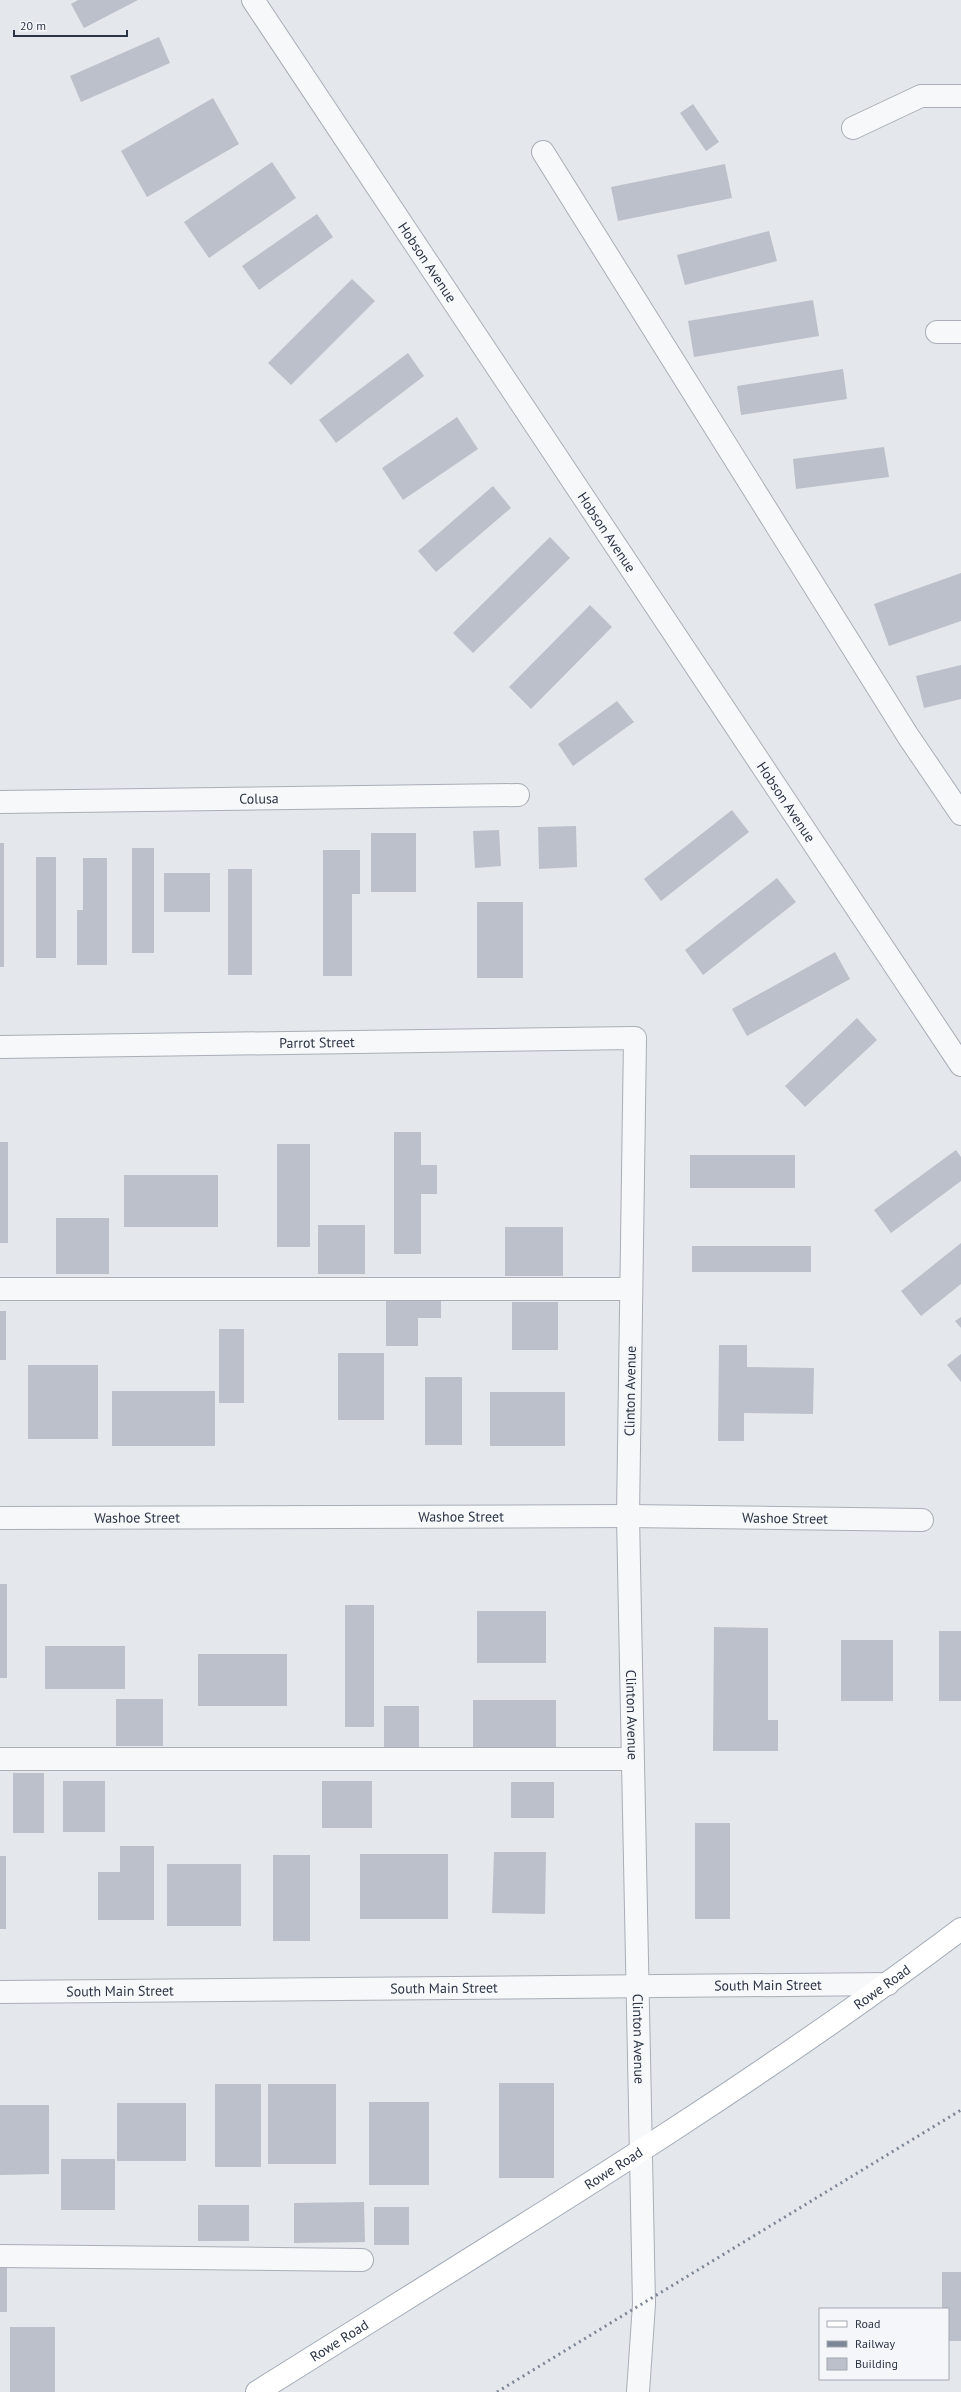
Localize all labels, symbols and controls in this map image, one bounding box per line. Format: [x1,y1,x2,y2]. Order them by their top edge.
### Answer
scale bar [14,12,127,38]
text: 20 m [20,18,46,33]
street label: Hobson Avenue [394,219,461,306]
street label: Hobson Avenue [574,489,640,576]
street label: Hobson Avenue [753,758,819,846]
street label: Colusa [239,789,279,808]
street label: Parrot Street [279,1033,355,1052]
street label: Clinton Avenue [620,1346,640,1436]
street label: Washoe Street [418,1507,504,1526]
street label: Washoe Street [94,1508,180,1527]
street label: Washoe Street [742,1509,828,1528]
street label: Clinton Avenue [622,1669,642,1760]
street label: Rowe Road [850,1960,914,2013]
street label: South Main Street [714,1976,822,1995]
street label: South Main Street [390,1979,498,1997]
street label: South Main Street [66,1981,174,2000]
street label: Clinton Avenue [629,1993,649,2084]
street label: Rowe Road [581,2143,646,2193]
legend [819,2308,949,2380]
street label: Rowe Road [306,2316,372,2366]
text: Road [855,2316,880,2331]
text: Railway [855,2336,895,2351]
text: Building [855,2356,898,2371]

